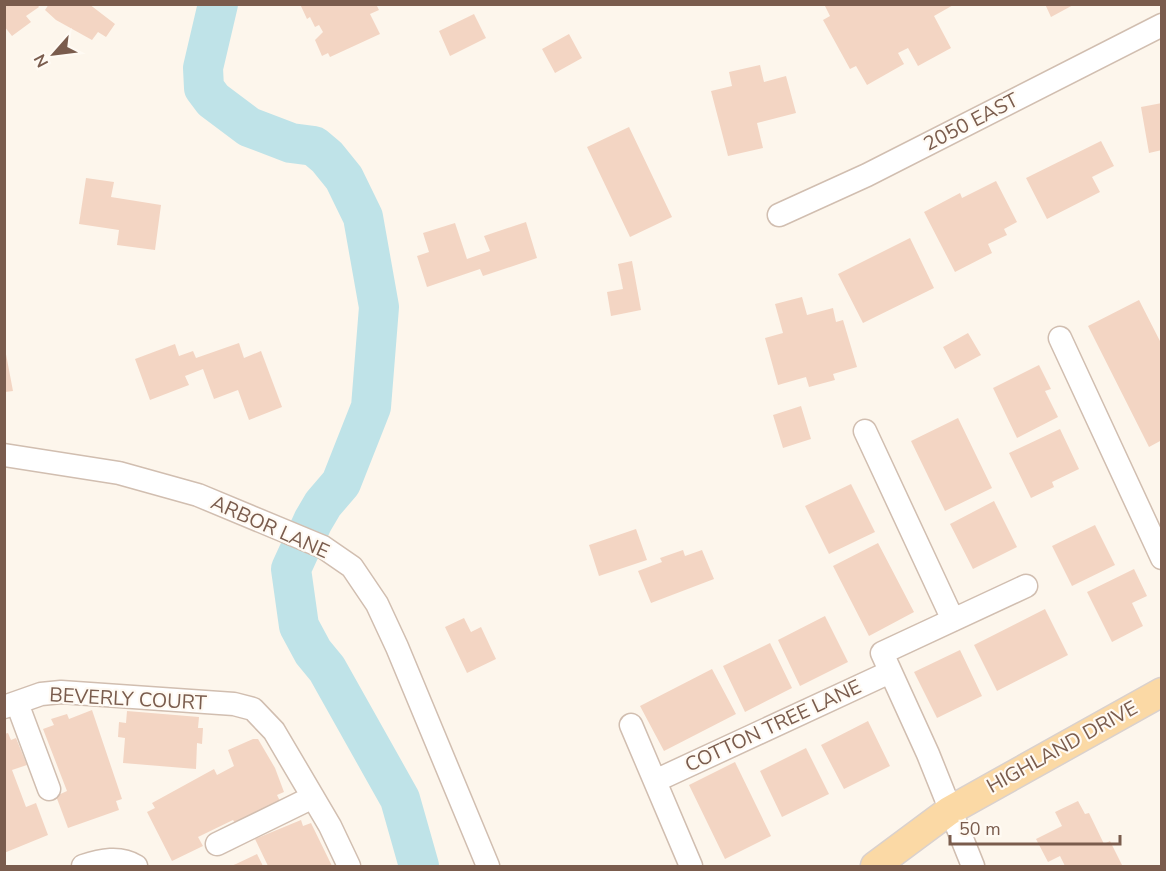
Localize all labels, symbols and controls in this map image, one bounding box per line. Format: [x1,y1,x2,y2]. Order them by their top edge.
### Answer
north arrow [24,24,84,84]
text: N [29,50,54,71]
street label: 2050 EAST [919,87,1023,157]
street label: ARBOR LANE [207,489,333,565]
street label: COTTON TREE LANE [680,673,866,779]
street label: BEVERLY COURT [49,681,207,717]
street label: HIGHLAND DRIVE [982,694,1142,800]
scale bar [950,808,1120,846]
text: 50 m [959,817,1001,841]

